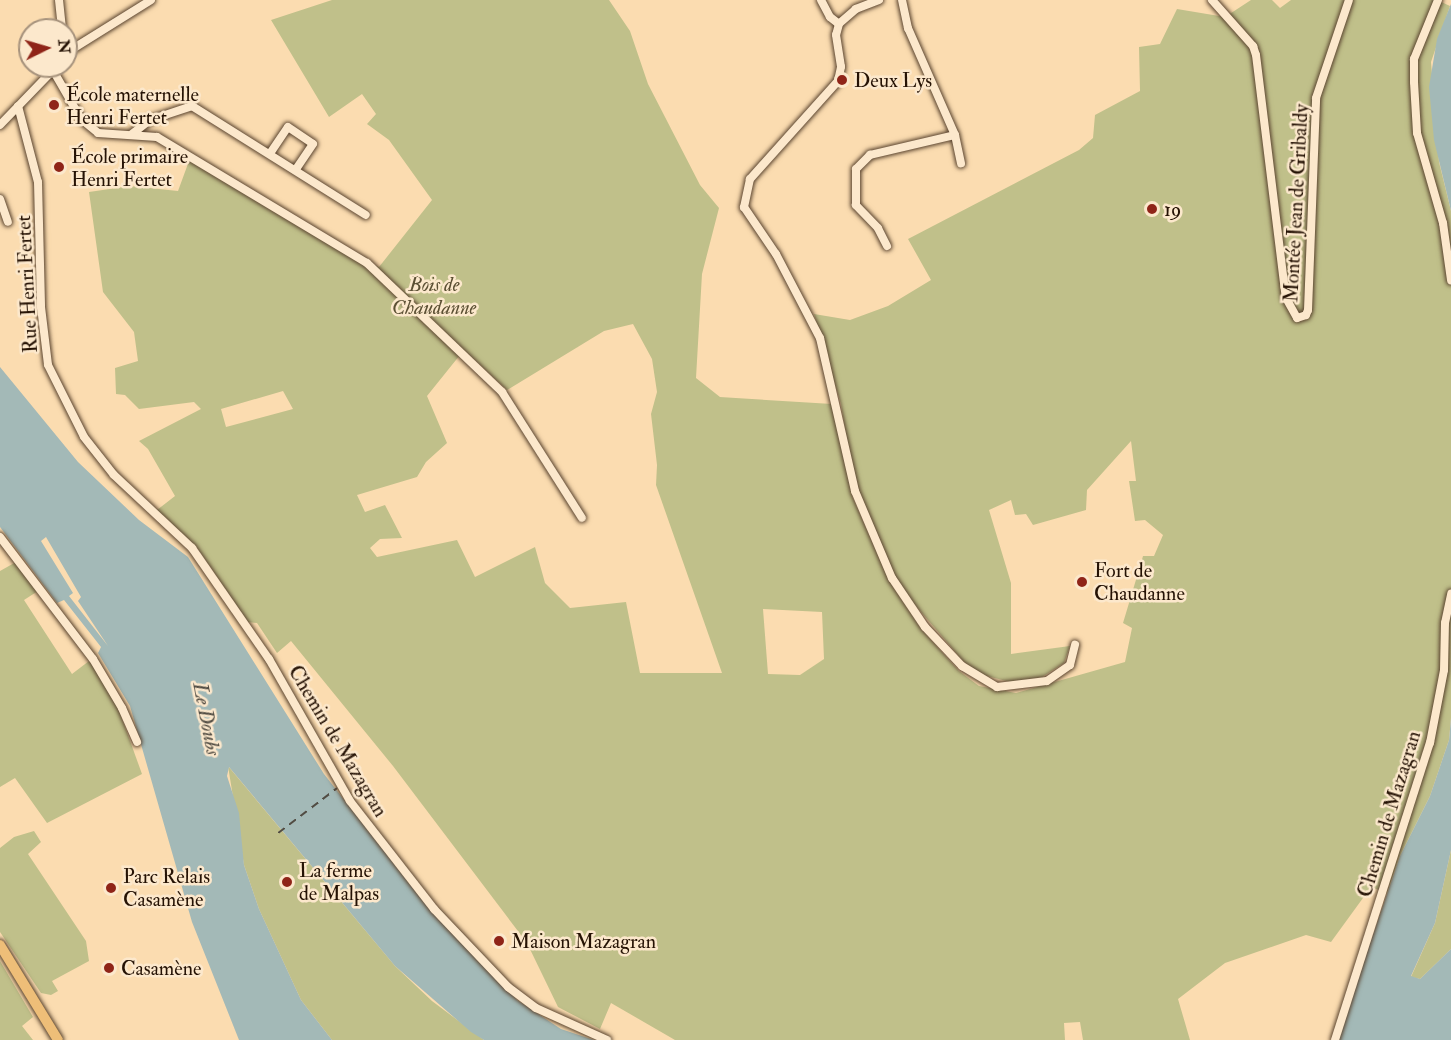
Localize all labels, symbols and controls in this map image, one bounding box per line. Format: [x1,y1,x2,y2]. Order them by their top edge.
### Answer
north arrow [18,18,78,78]
text: N [53,39,75,55]
place label: Deux Lys [854,68,932,92]
marker: Deux Lys [835,73,849,87]
place label: École maternelle Henri Fertet [66,82,199,129]
marker: École maternelle Henri Fertet [47,98,61,112]
street label: Montée Jean de Gribaldy [1279,103,1313,303]
place label: École primaire Henri Fertet [71,144,188,191]
marker: École primaire Henri Fertet [52,160,66,174]
place label: 19 [1164,197,1181,221]
marker: 19 [1145,202,1159,216]
street label: Rue Henri Fertet [11,214,43,354]
park label: Bois de Chaudanne [392,272,476,319]
place label: Fort de Chaudanne [1094,558,1185,605]
marker: Fort de Chaudanne [1075,575,1089,589]
street label: Chemin de Mazagran [283,661,393,821]
water label: Le Doubs [187,680,225,758]
street label: Chemin de Mazagran [1352,728,1426,900]
place label: La ferme de Malpas [299,858,379,905]
place label: Parc Relais Casamène [123,864,210,911]
marker: La ferme de Malpas [280,875,294,889]
marker: Parc Relais Casamène [104,881,118,895]
place label: Maison Mazagran [511,929,656,953]
marker: Maison Mazagran [492,934,506,948]
place label: Casamène [121,956,201,980]
marker: Casamène [102,961,116,975]

